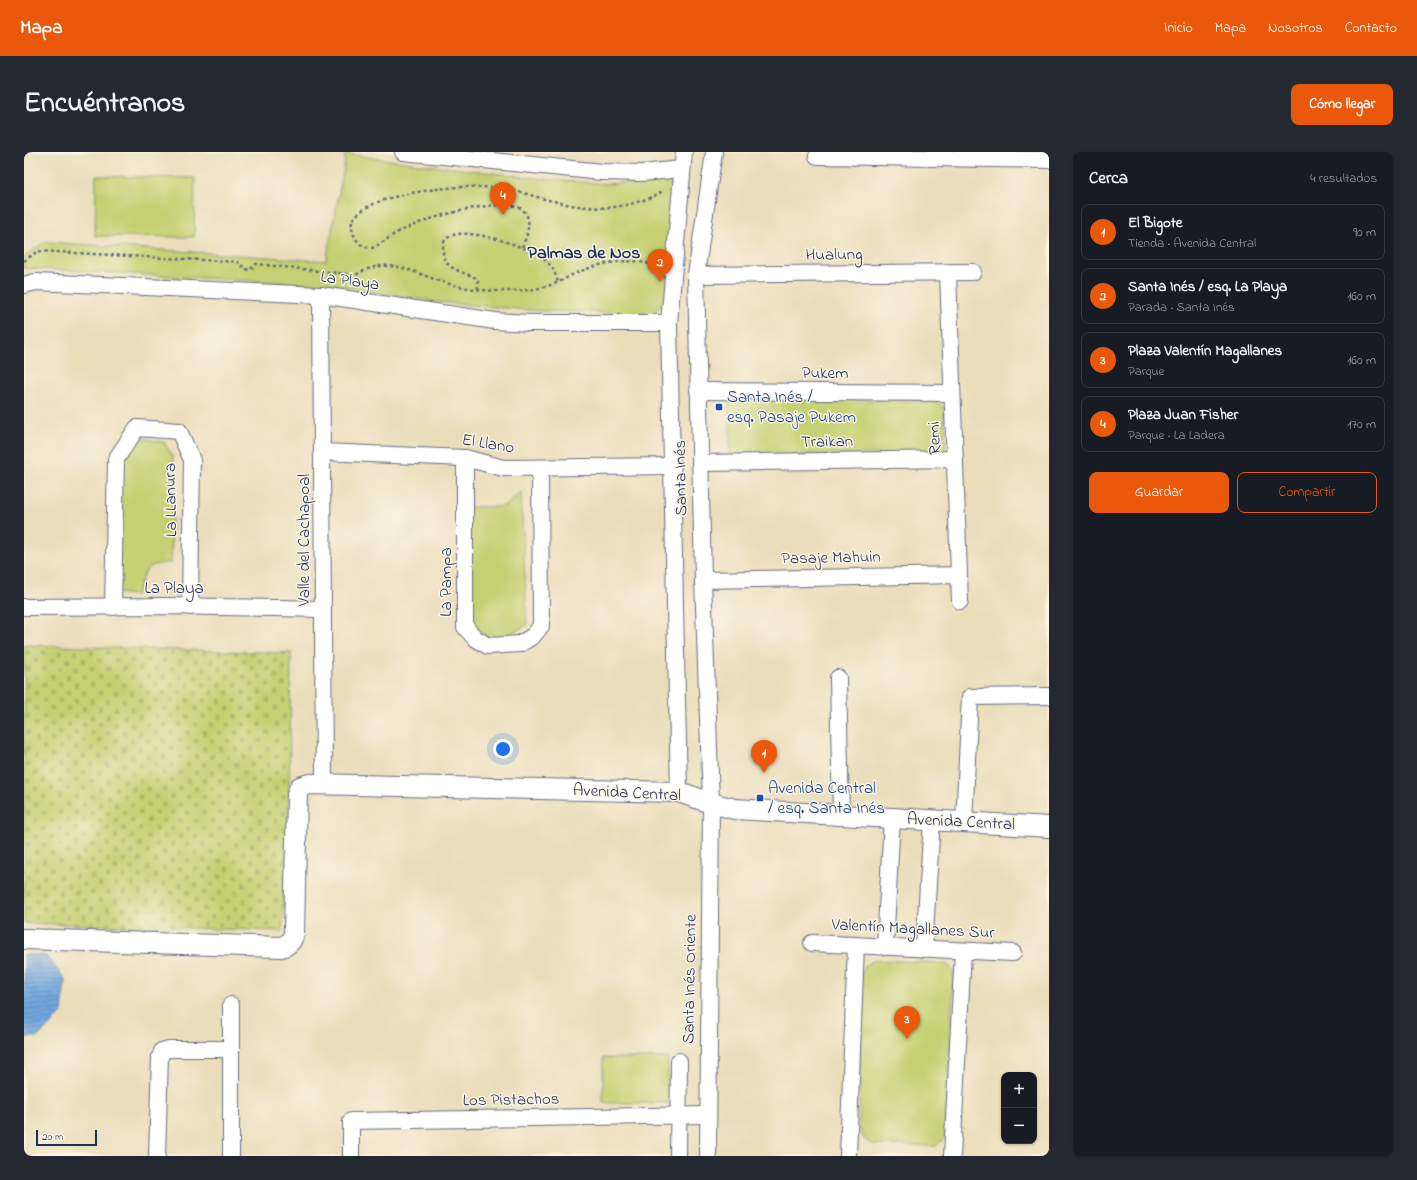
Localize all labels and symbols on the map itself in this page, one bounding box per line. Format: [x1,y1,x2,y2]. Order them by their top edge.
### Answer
pin: 4 [490,182,516,215]
district label: Palmas de Nos [528,241,640,267]
street label: Hualung [805,242,863,270]
pin: 2 [647,249,673,282]
street label: La Playa [319,265,381,298]
street label: Pukem [802,361,848,386]
place label: Santa Inés / esq. Pasaje Pukem [727,385,856,430]
marker: Santa Inés / esq. Pasaje Pukem [714,402,724,412]
street label: Remi [922,421,948,455]
street label: El Llano [460,428,516,461]
street label: Traikan [801,429,853,455]
street label: Santa Inés [668,440,694,516]
street label: La LLanura [158,463,184,537]
street label: Valle del Cachapoal [292,474,317,607]
street label: Pasaje Mahuin [781,545,881,571]
street label: La Pampa [434,547,459,617]
street label: La Playa [144,576,204,602]
your location [493,739,513,759]
pin: 1 [751,740,777,773]
place label: Avenida Central / esq. Santa Inés [768,776,885,821]
street label: Avenida Central [572,778,682,808]
marker: Avenida Central / esq. Santa Inés [755,793,765,803]
street label: Avenida Central [906,807,1016,837]
street label: Valentín Magallanes Sur [830,912,996,948]
street label: Santa Inés Oriente [676,914,704,1044]
pin: 3 [894,1006,920,1039]
street label: Los Pistachos [463,1087,559,1113]
scale bar [36,1128,97,1147]

